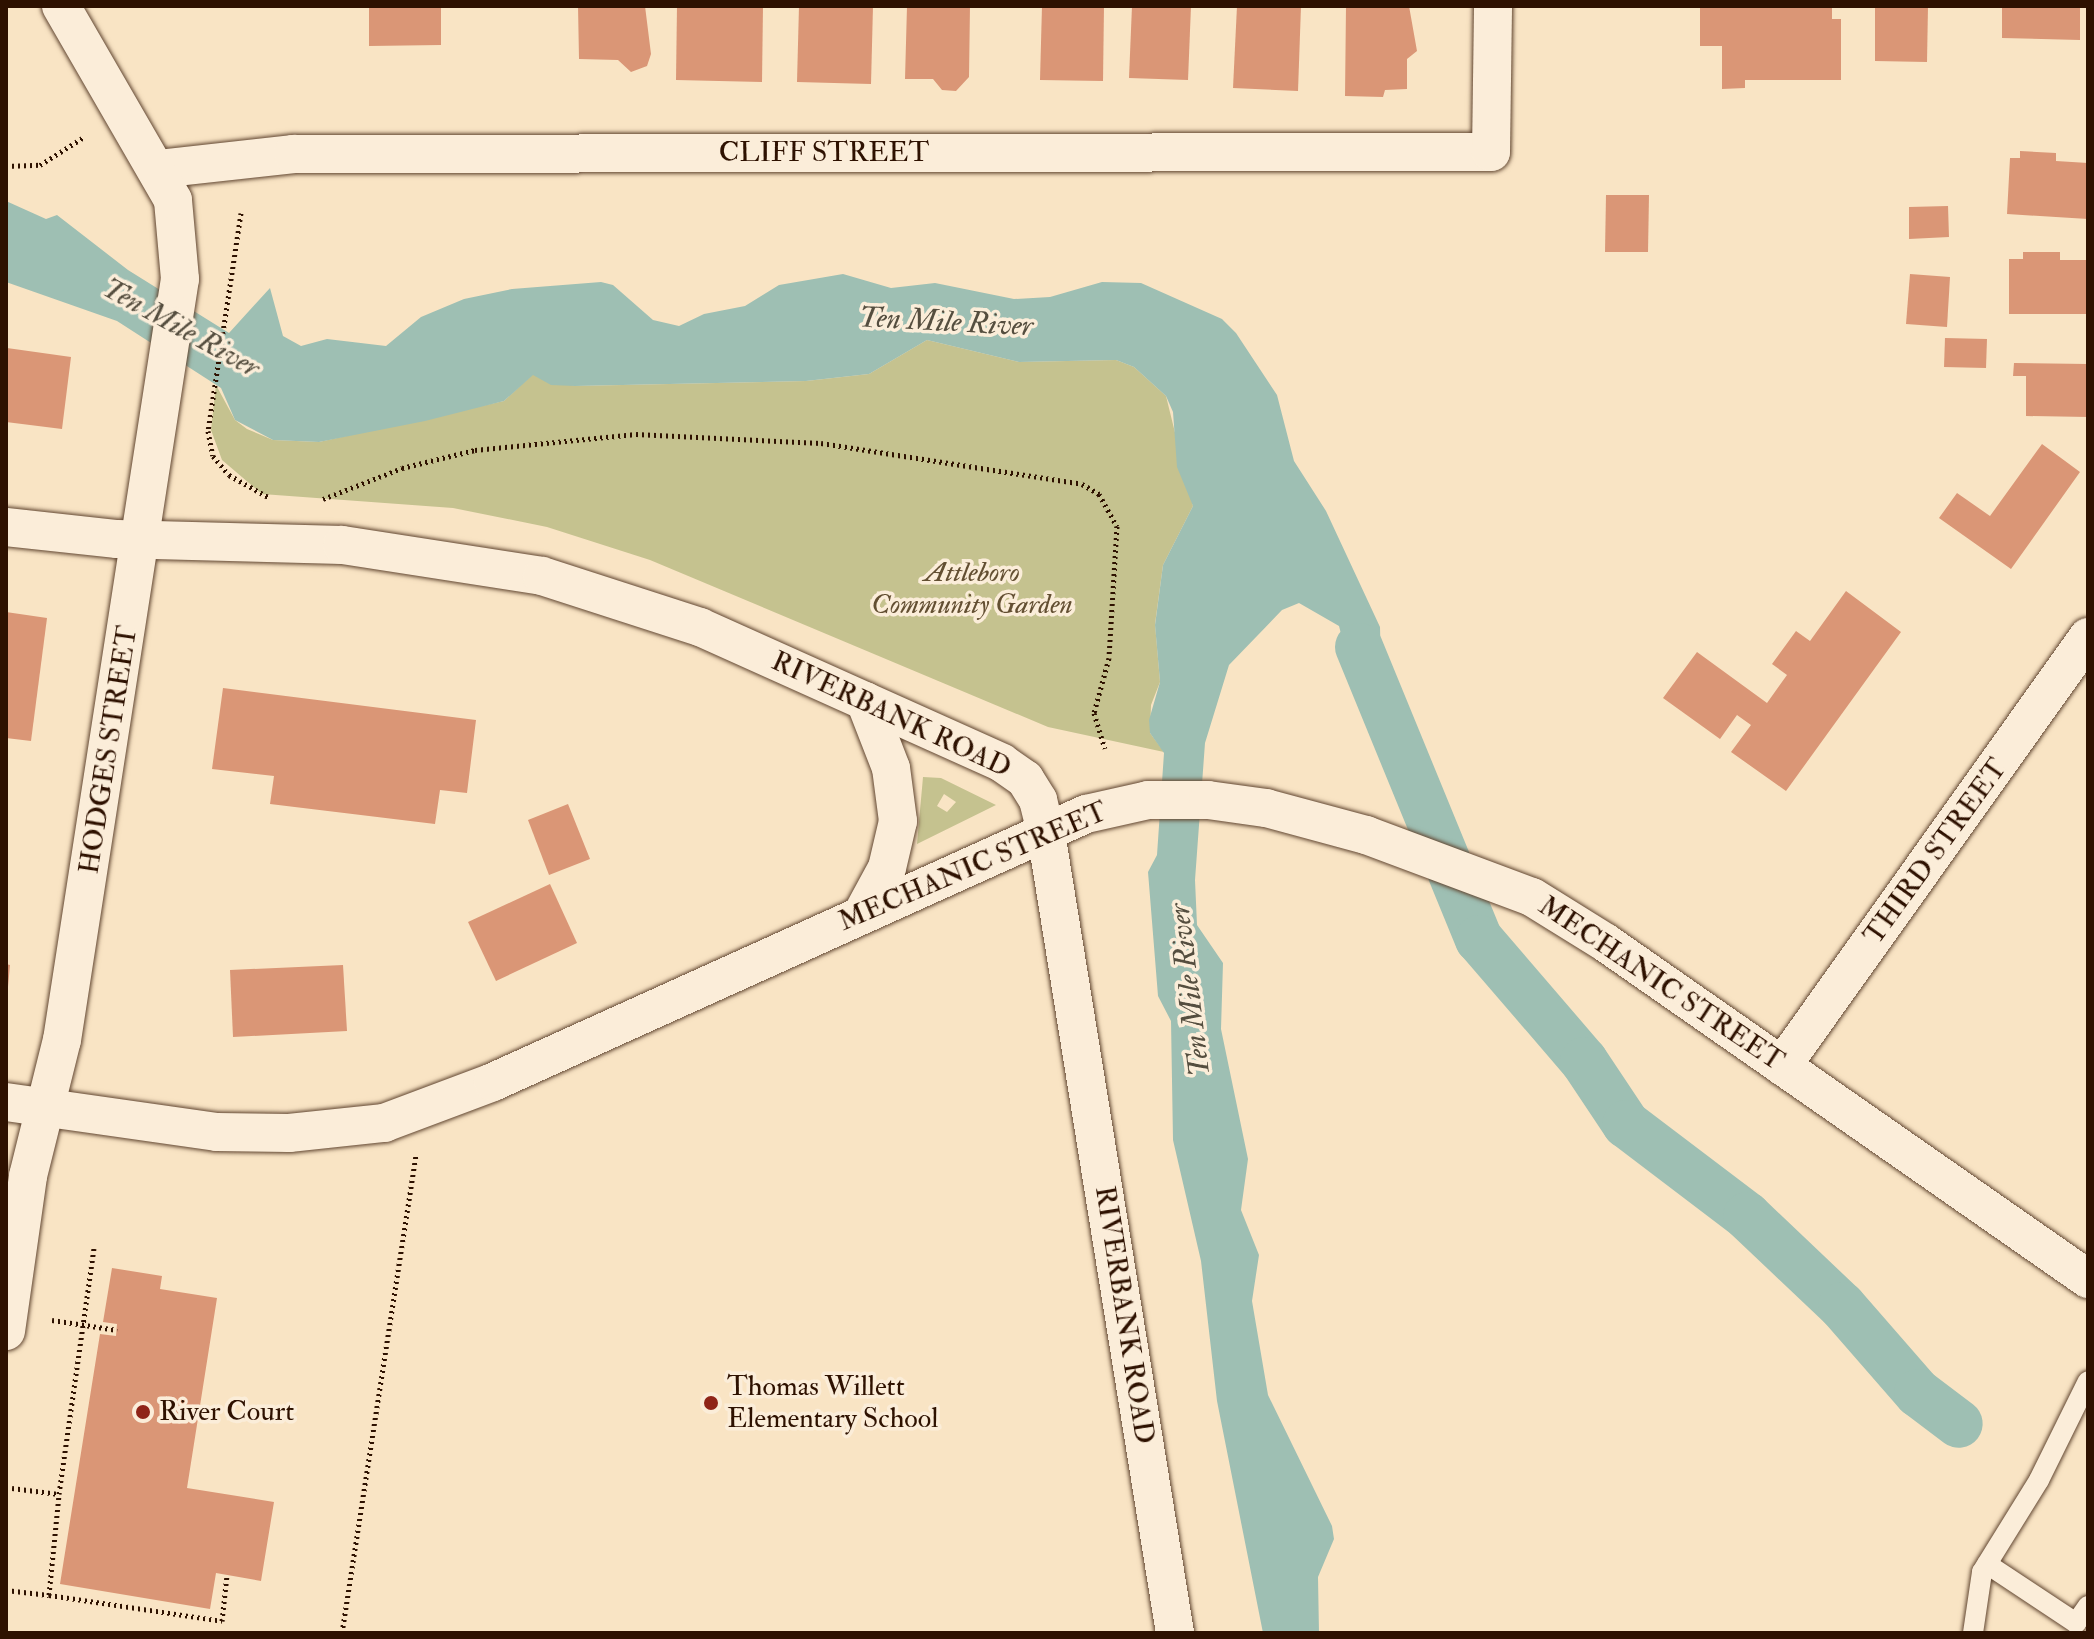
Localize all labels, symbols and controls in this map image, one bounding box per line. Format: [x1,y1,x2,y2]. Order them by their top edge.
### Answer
street label: CLIFF STREET [719,136,929,170]
water label: Ten Mile River [96,270,266,386]
water label: Ten Mile River [858,299,1034,345]
park label: Attleboro Community Garden [871,556,1073,622]
street label: HODGES STREET [73,624,145,876]
street label: RIVERBANK ROAD [766,645,1016,785]
street label: THIRD STREET [1857,753,2015,951]
street label: MECHANIC STREET [834,795,1112,939]
street label: MECHANIC STREET [1532,889,1790,1079]
water label: Ten Mile River [1162,901,1218,1079]
street label: RIVERBANK ROAD [1087,1184,1161,1446]
place label: Thomas Willett Elementary School [727,1370,938,1436]
marker: Thomas Willett Elementary School [702,1394,720,1412]
place label: River Court [159,1395,294,1429]
marker: River Court [134,1403,152,1421]

